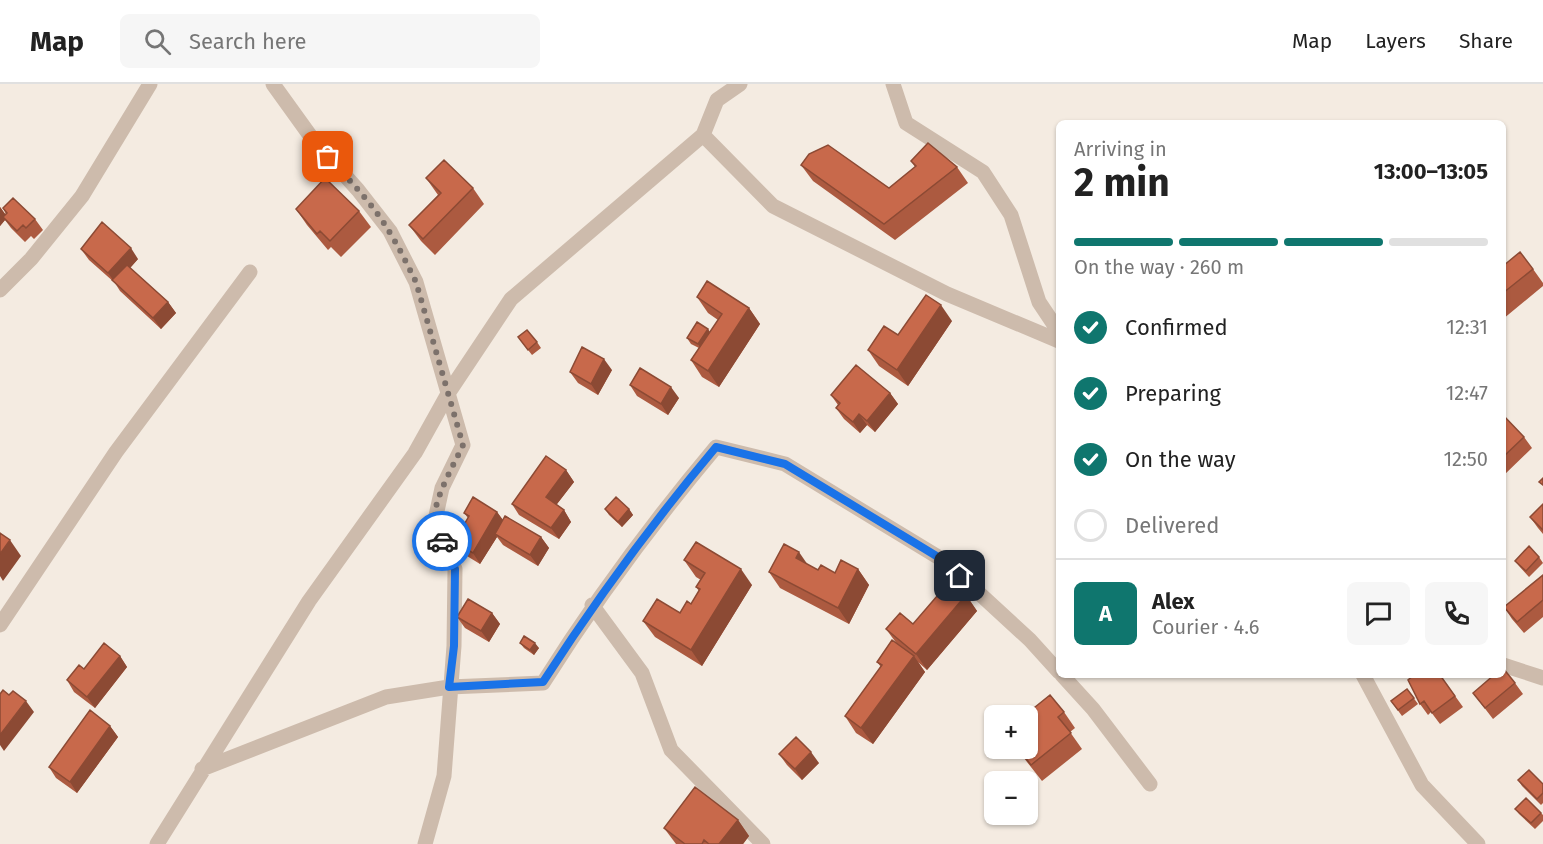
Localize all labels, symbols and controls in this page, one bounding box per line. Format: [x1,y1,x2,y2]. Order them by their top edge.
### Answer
search box [120,14,540,68]
text: Map [30,25,84,58]
icon: search [141,25,174,58]
text: Search here [189,28,307,55]
text: Map [1292,28,1332,54]
text: Layers [1365,28,1426,54]
text: Share [1459,28,1513,54]
pin [302,131,353,182]
text: Arriving in [1074,137,1167,161]
icon: bag [311,140,344,173]
text: 13:00–13:05 [1374,158,1488,185]
text: 2 min [1074,160,1170,206]
text: On the way · 260 m [1074,255,1244,279]
icon: check [1074,311,1107,344]
text: Confirmed [1125,314,1228,341]
text: 12:31 [1446,315,1488,339]
icon: check [1074,377,1107,410]
text: Preparing [1125,380,1221,407]
text: 12:47 [1446,381,1488,405]
icon: check [1074,443,1107,476]
text: On the way [1125,446,1236,473]
text: 12:50 [1443,447,1488,471]
courier [412,511,472,571]
text: Delivered [1125,512,1220,539]
icon: car [426,525,459,558]
pin [934,550,985,601]
icon: home [943,559,976,592]
button: chat [1347,582,1410,645]
button: phone [1425,582,1488,645]
text: Alex [1152,588,1195,615]
text: A [1099,600,1112,627]
text: Courier · 4.6 [1152,615,1259,639]
map controls [984,705,1038,825]
button: + [984,705,1038,759]
button: − [984,771,1038,825]

